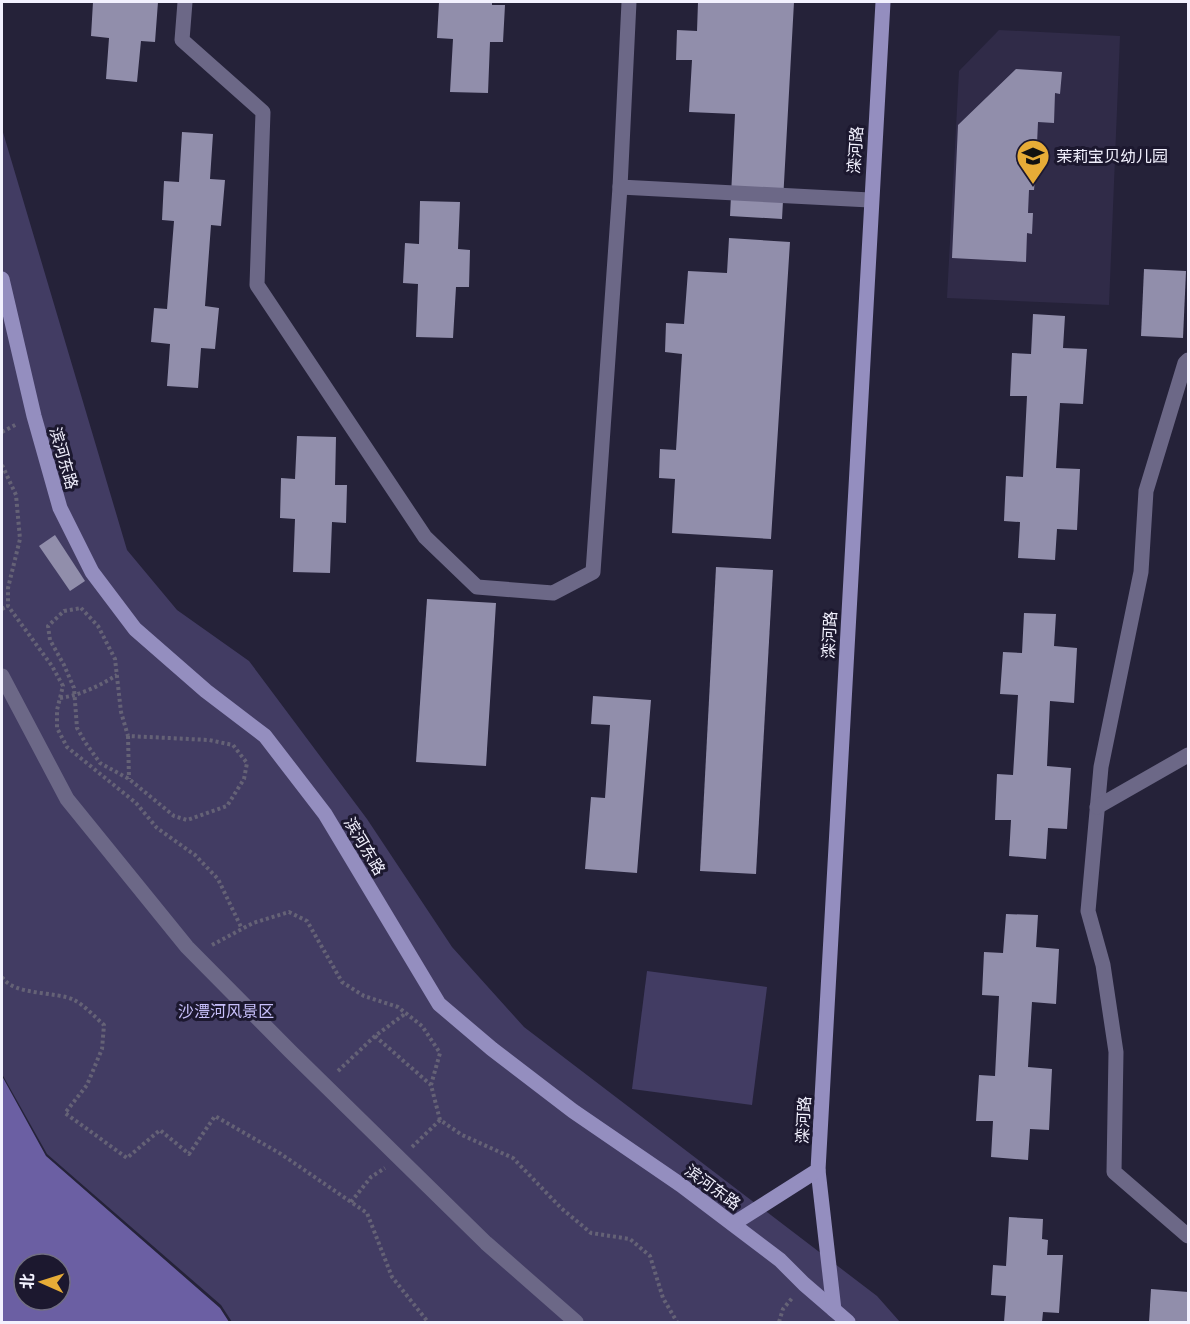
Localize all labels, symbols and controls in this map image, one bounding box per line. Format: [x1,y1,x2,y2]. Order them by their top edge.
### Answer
street label: 滦河路 [843,125,867,175]
school or university icon: 茉莉宝贝幼儿园 [1015,138,1051,185]
place label: 茉莉宝贝幼儿园 [1056,146,1168,166]
street label: 滨河东路 [46,424,82,492]
street label: 滦河路 [818,611,840,659]
street label: 滨河东路 [340,813,390,879]
park label: 沙澧河风景区 [178,1001,274,1021]
street label: 滦河路 [792,1096,814,1144]
street label: 滨河东路 [681,1160,745,1214]
north arrow [12,1252,72,1312]
text: 北 [17,1273,37,1290]

